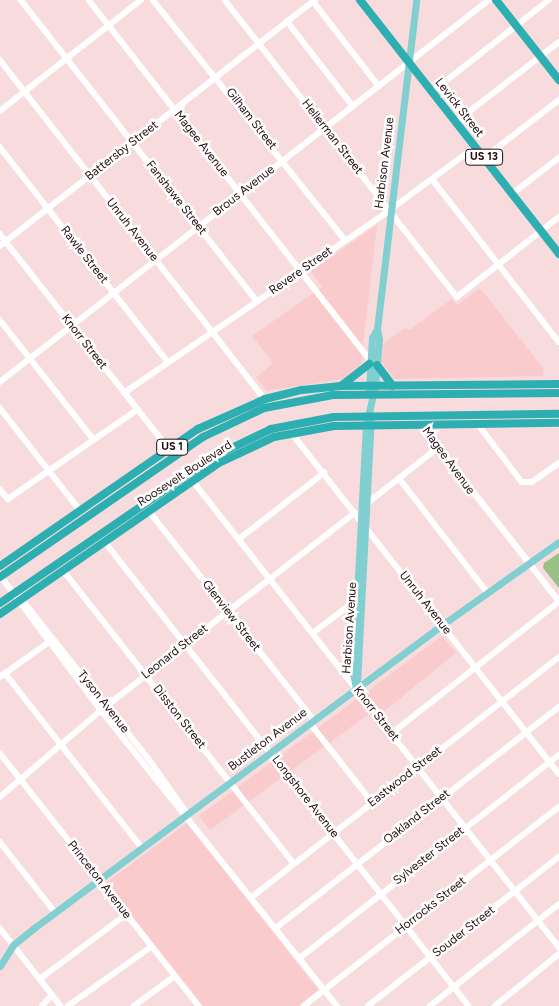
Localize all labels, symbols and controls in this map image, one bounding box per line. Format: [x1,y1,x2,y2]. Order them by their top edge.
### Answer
street label: Levick Street [432,76,486,140]
street label: Gilham Street [223,85,279,153]
street label: Hellerman Street [298,97,366,177]
street label: Magee Avenue [171,108,231,180]
street label: Harbison Avenue [372,117,398,209]
street label: Battersby Street [83,118,161,184]
road number: US 13 [464,148,504,166]
street label: Fanshawe Street [143,158,209,238]
street label: Brous Avenue [210,162,278,220]
street label: Unruh Avenue [103,196,161,264]
street label: Rawle Street [57,223,111,287]
street label: Revere Street [267,244,335,298]
street label: Knorr Street [58,312,110,372]
street label: Magee Avenue [419,424,477,498]
street label: Roosevelt Boulevard [135,438,235,510]
road number: US 1 [156,438,188,456]
street label: Unruh Avenue [396,569,454,637]
street label: Glenview Street [199,578,263,654]
street label: Harbison Avenue [340,582,360,674]
street label: Leonard Street [139,622,211,682]
street label: Tyson Avenue [74,668,132,736]
street label: Disston Street [150,682,208,752]
street label: Knorr Street [350,684,402,744]
street label: Bustleton Avenue [226,706,310,774]
street label: Eastwood Street [365,744,445,810]
street label: Longshore Avenue [268,753,342,841]
street label: Oakland Street [381,787,453,847]
street label: Sylvester Street [391,824,467,888]
street label: Princeton Avenue [64,838,134,922]
street label: Horrocks Street [393,874,469,938]
street label: Souder Street [430,903,498,961]

